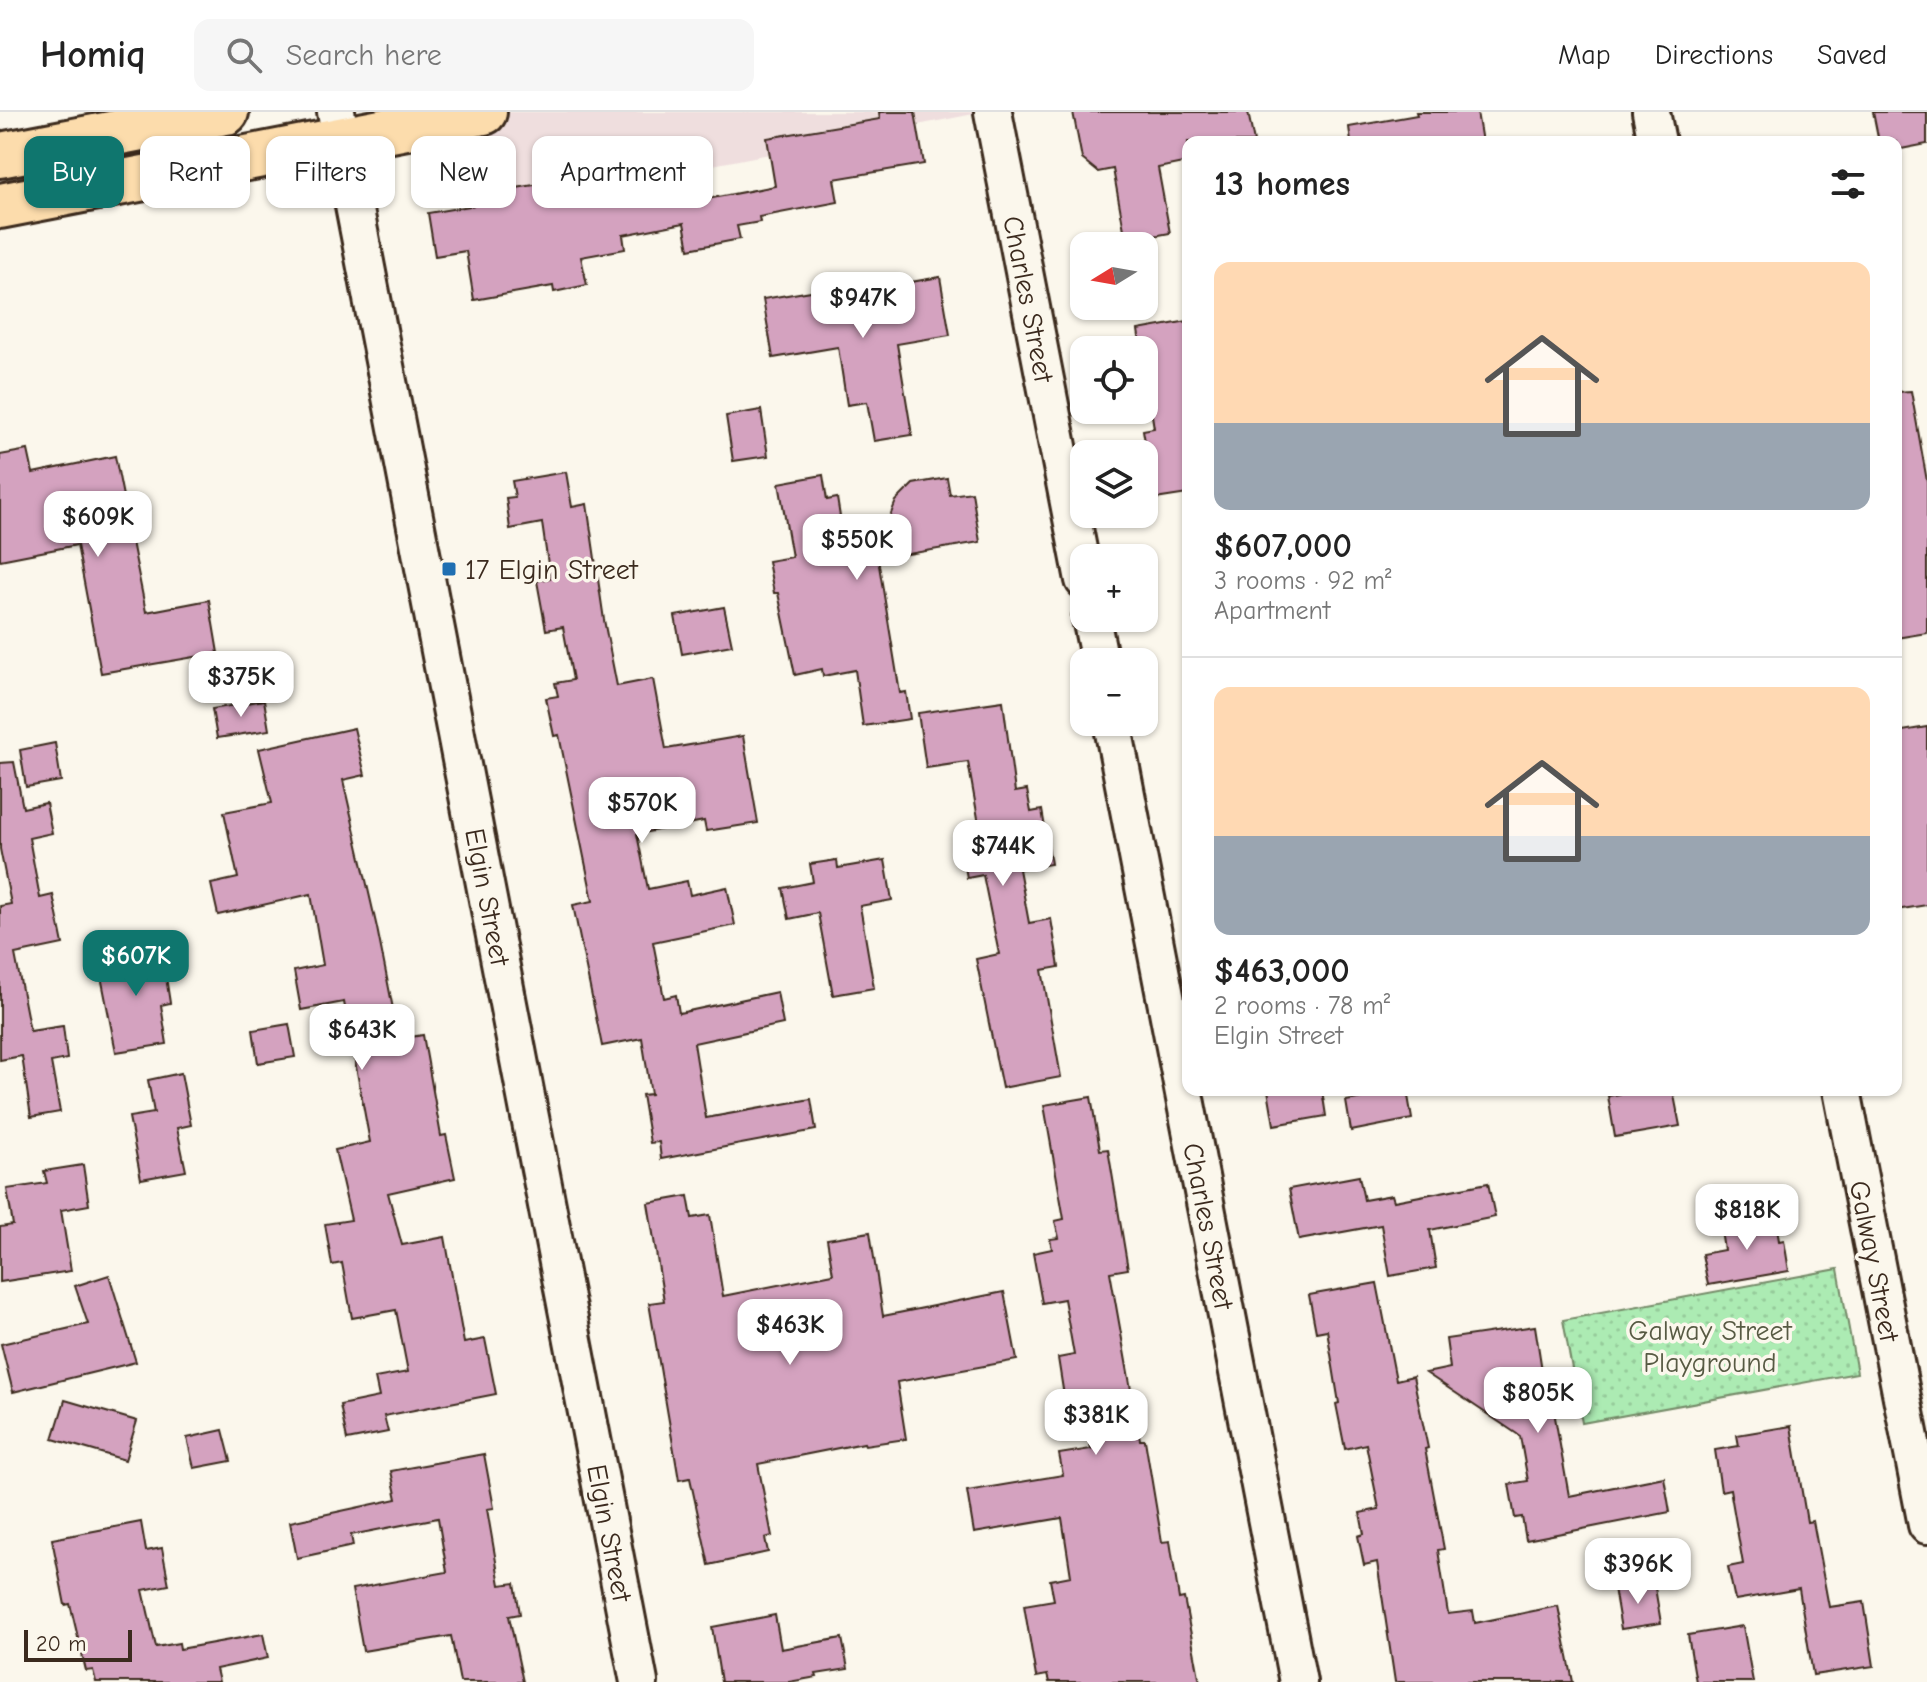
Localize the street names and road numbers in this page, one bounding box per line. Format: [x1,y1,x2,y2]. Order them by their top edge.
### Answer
street label: Charles Street [996,213,1060,386]
street label: Elgin Street [458,826,516,970]
street label: Charles Street [1176,1140,1240,1313]
street label: Galway Street [1843,1178,1905,1345]
street label: Elgin Street [580,1462,638,1606]

